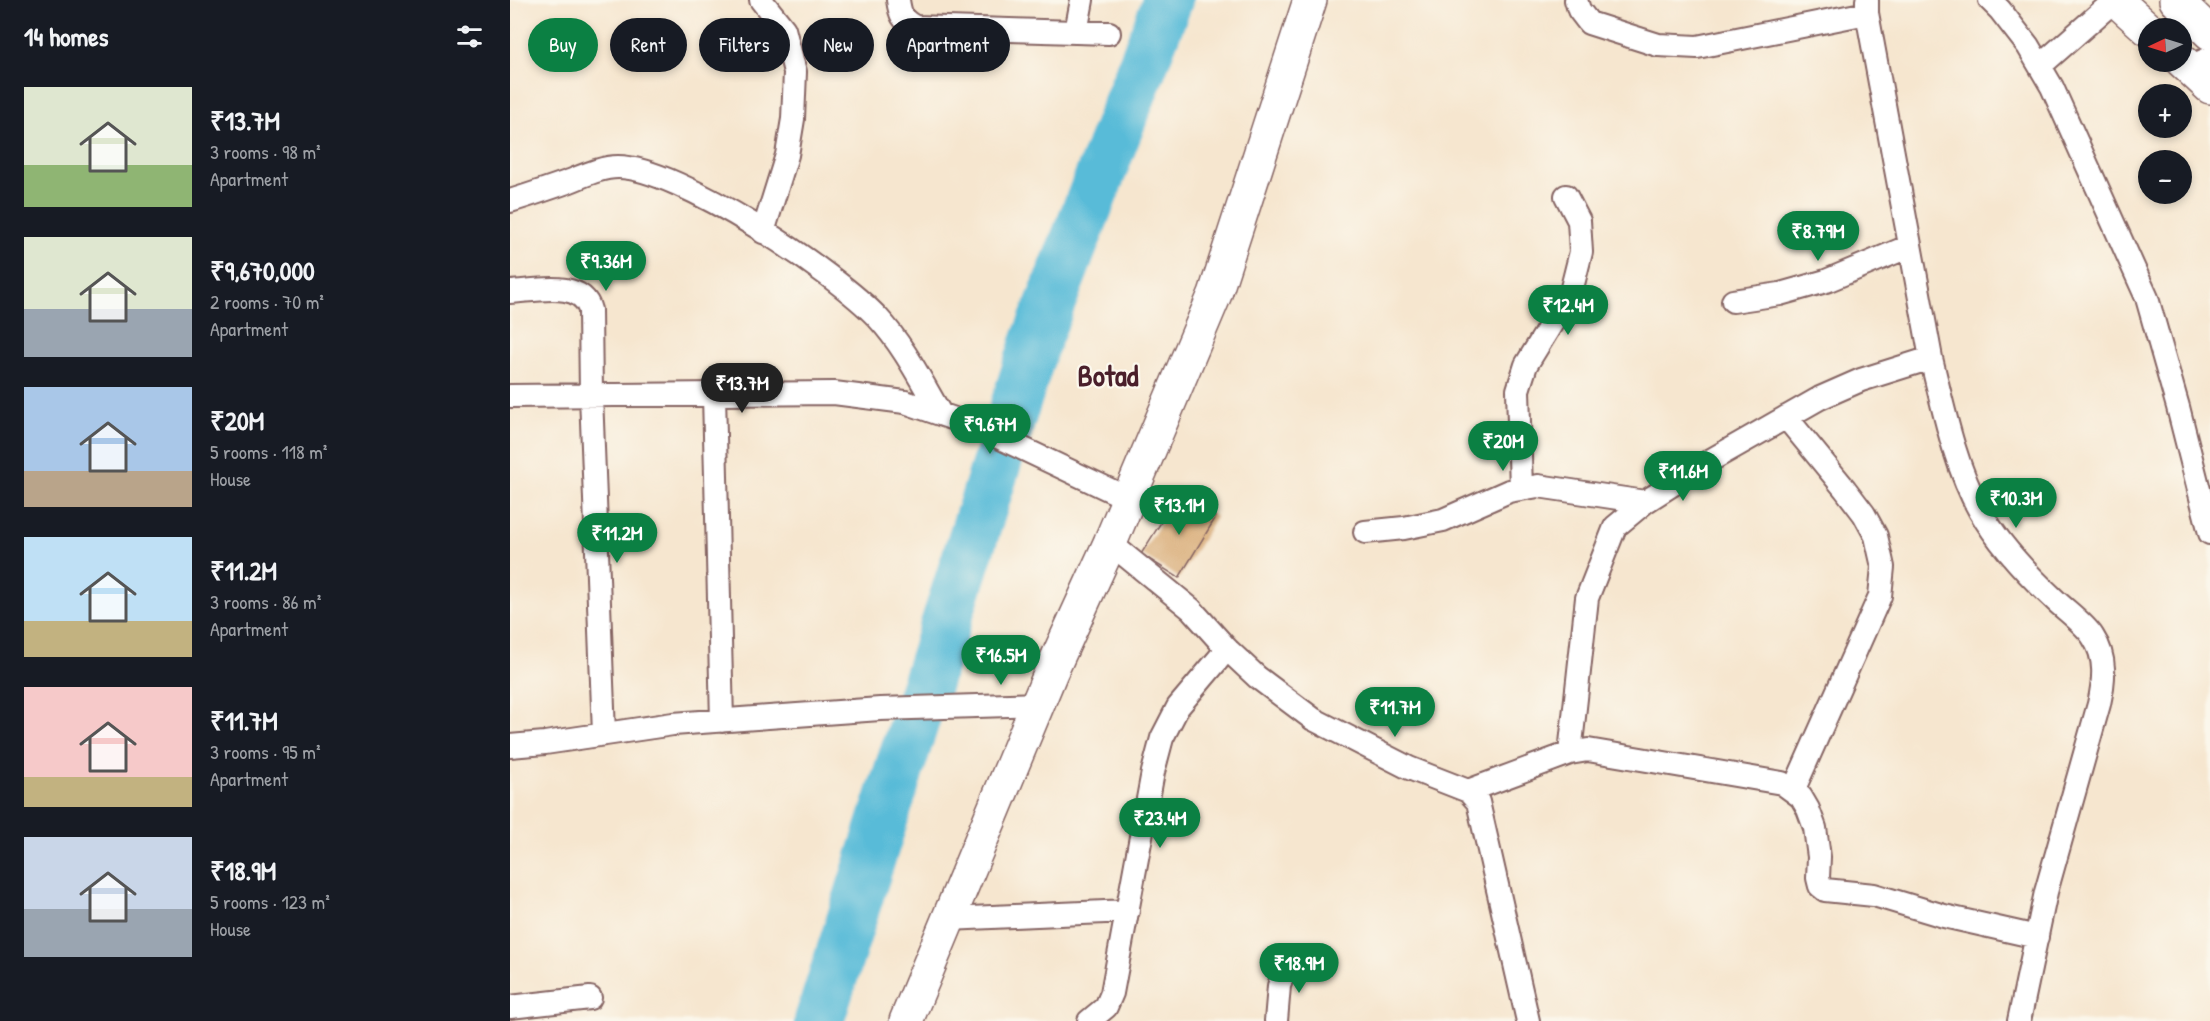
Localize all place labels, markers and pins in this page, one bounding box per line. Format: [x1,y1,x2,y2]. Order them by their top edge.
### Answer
pin: ₹8.79M [1769,211,1867,262]
pin: ₹9.36M [557,241,655,292]
pin: ₹12.4M [1519,285,1617,336]
pin: ₹13.7M [693,363,791,414]
pin: ₹9.67M [941,404,1039,455]
pin: ₹20M [1467,421,1539,472]
pin: ₹11.6M [1634,451,1732,502]
pin: ₹10.3M [1967,478,2065,529]
pin: ₹13.1M [1130,485,1228,536]
pin: ₹11.2M [568,513,666,564]
pin: ₹16.5M [952,635,1050,686]
pin: ₹11.7M [1346,687,1444,738]
pin: ₹23.4M [1111,798,1209,849]
pin: ₹18.9M [1250,943,1348,994]

